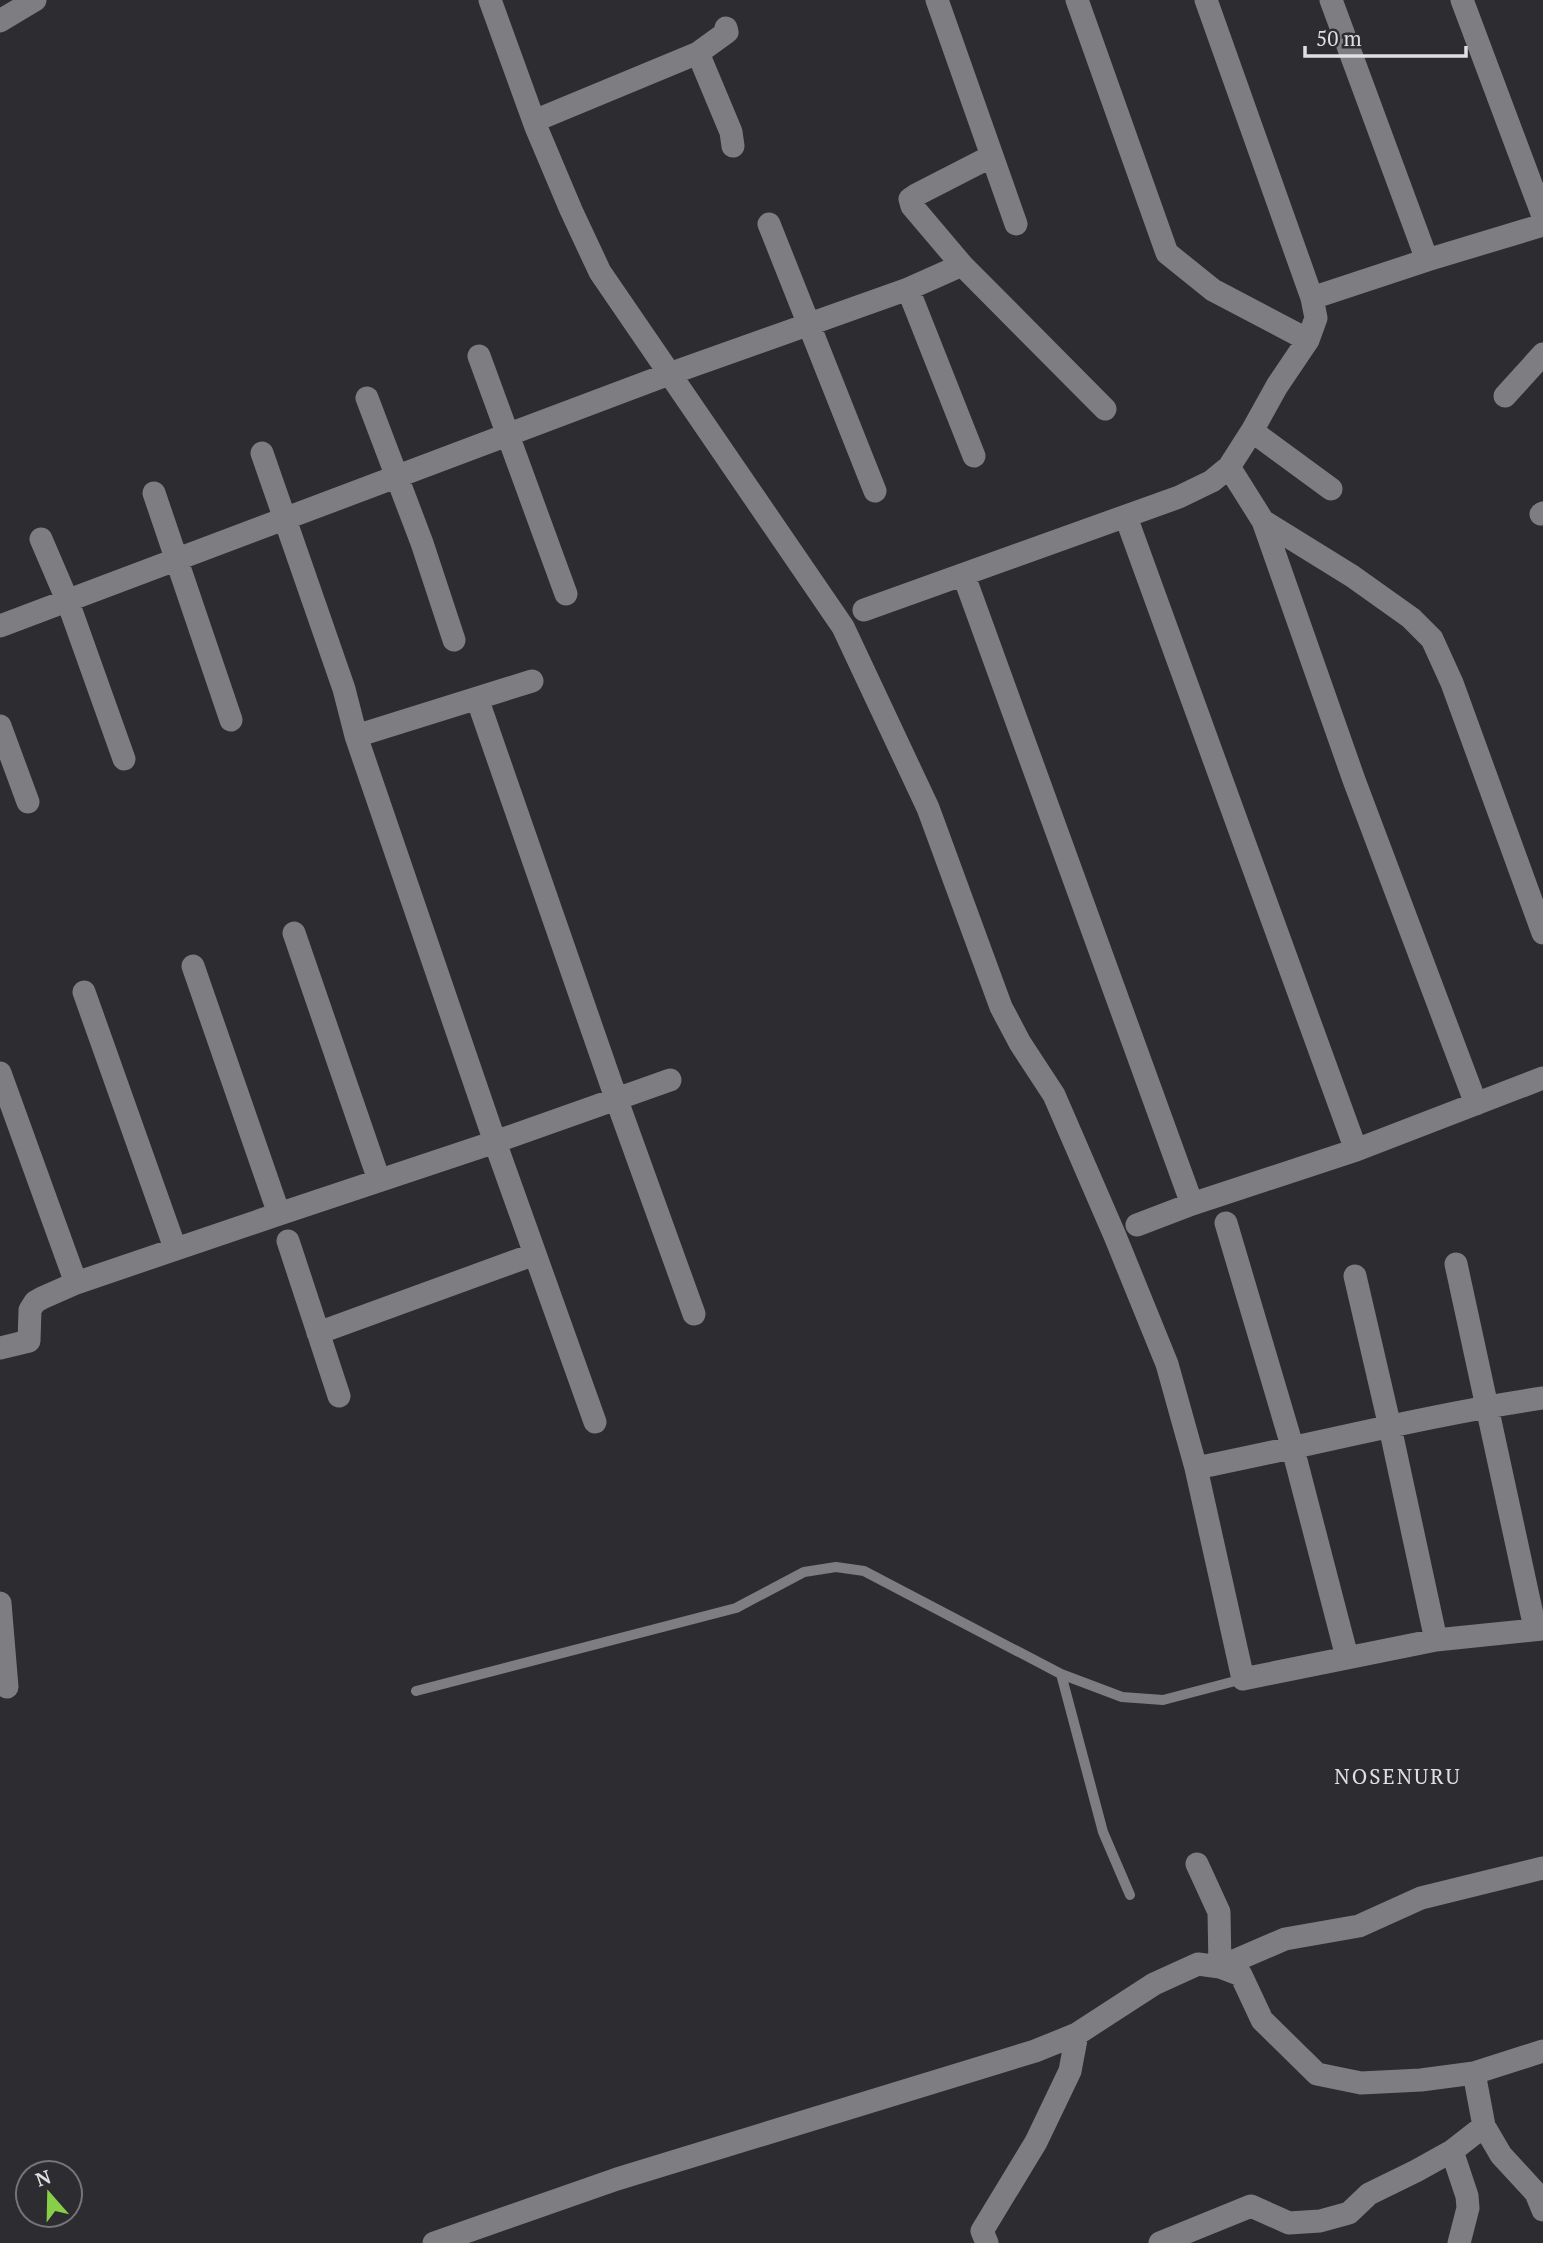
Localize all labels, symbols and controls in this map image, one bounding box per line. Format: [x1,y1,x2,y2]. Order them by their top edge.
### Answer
scale bar [1305,14,1466,58]
text: 50 m [1316,24,1362,52]
district label: NOSENURU [1334,1762,1462,1790]
north arrow [14,2159,84,2229]
text: N [32,2163,55,2192]

